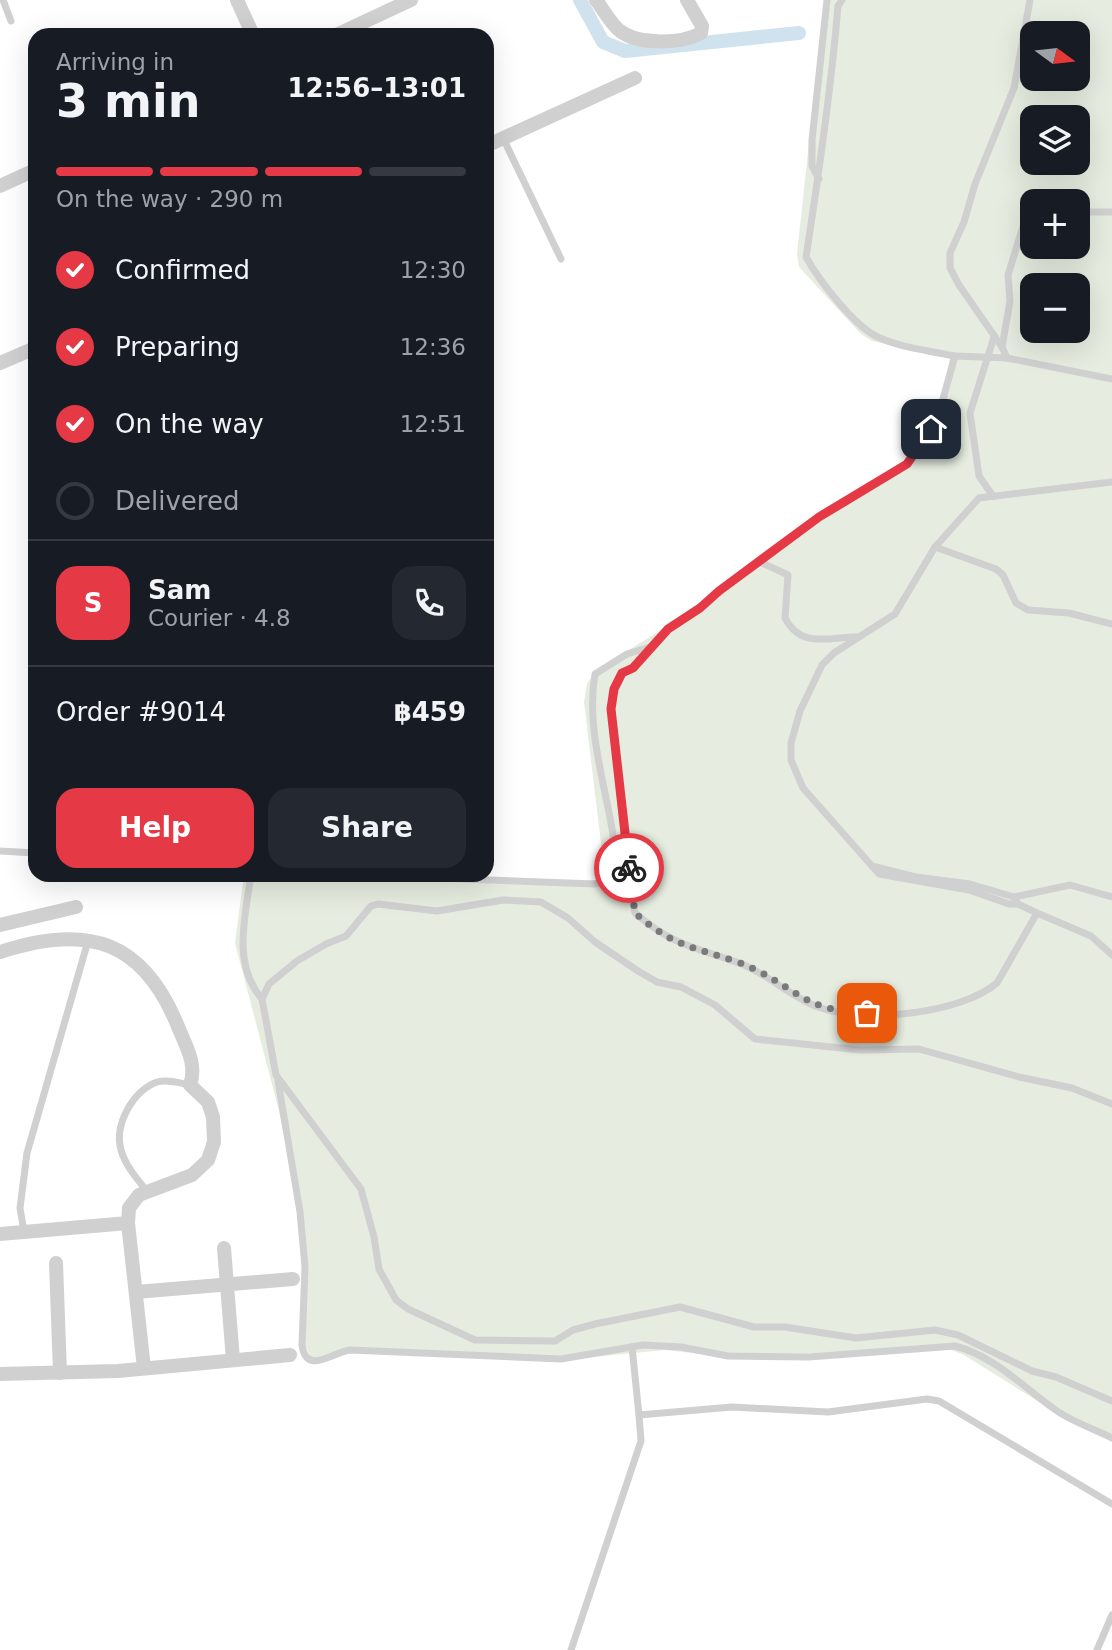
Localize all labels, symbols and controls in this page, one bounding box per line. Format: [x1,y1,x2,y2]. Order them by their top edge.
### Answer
north arrow [1020,21,1090,91]
map controls [1020,21,1090,343]
text: Arriving in [56,49,174,75]
text: 12:56–13:01 [287,73,466,103]
text: 3 min [56,74,200,128]
button: layers [1020,105,1090,175]
text: On the way · 290 m [56,186,283,212]
button: + [1020,189,1090,259]
icon: check [56,251,94,289]
text: Confirmed [115,255,250,285]
text: 12:30 [400,257,466,283]
button: − [1020,273,1090,343]
icon: check [56,328,94,366]
text: Preparing [115,332,240,362]
text: 12:36 [400,334,466,360]
pin [901,399,961,459]
icon: check [56,405,94,443]
text: On the way [115,409,264,439]
icon: home [912,410,950,448]
text: 12:51 [400,411,466,437]
text: Delivered [115,486,239,516]
button: phone [392,566,466,640]
text: Sam [148,575,211,605]
text: S [84,588,102,618]
text: Courier · 4.8 [148,605,291,631]
text: Order #9014 [56,697,226,727]
text: ฿459 [394,697,466,727]
button: Help [56,788,254,868]
button: Share [268,788,466,868]
courier [594,833,664,903]
icon: bike [610,849,648,887]
pin [837,983,897,1043]
icon: bag [848,994,886,1032]

